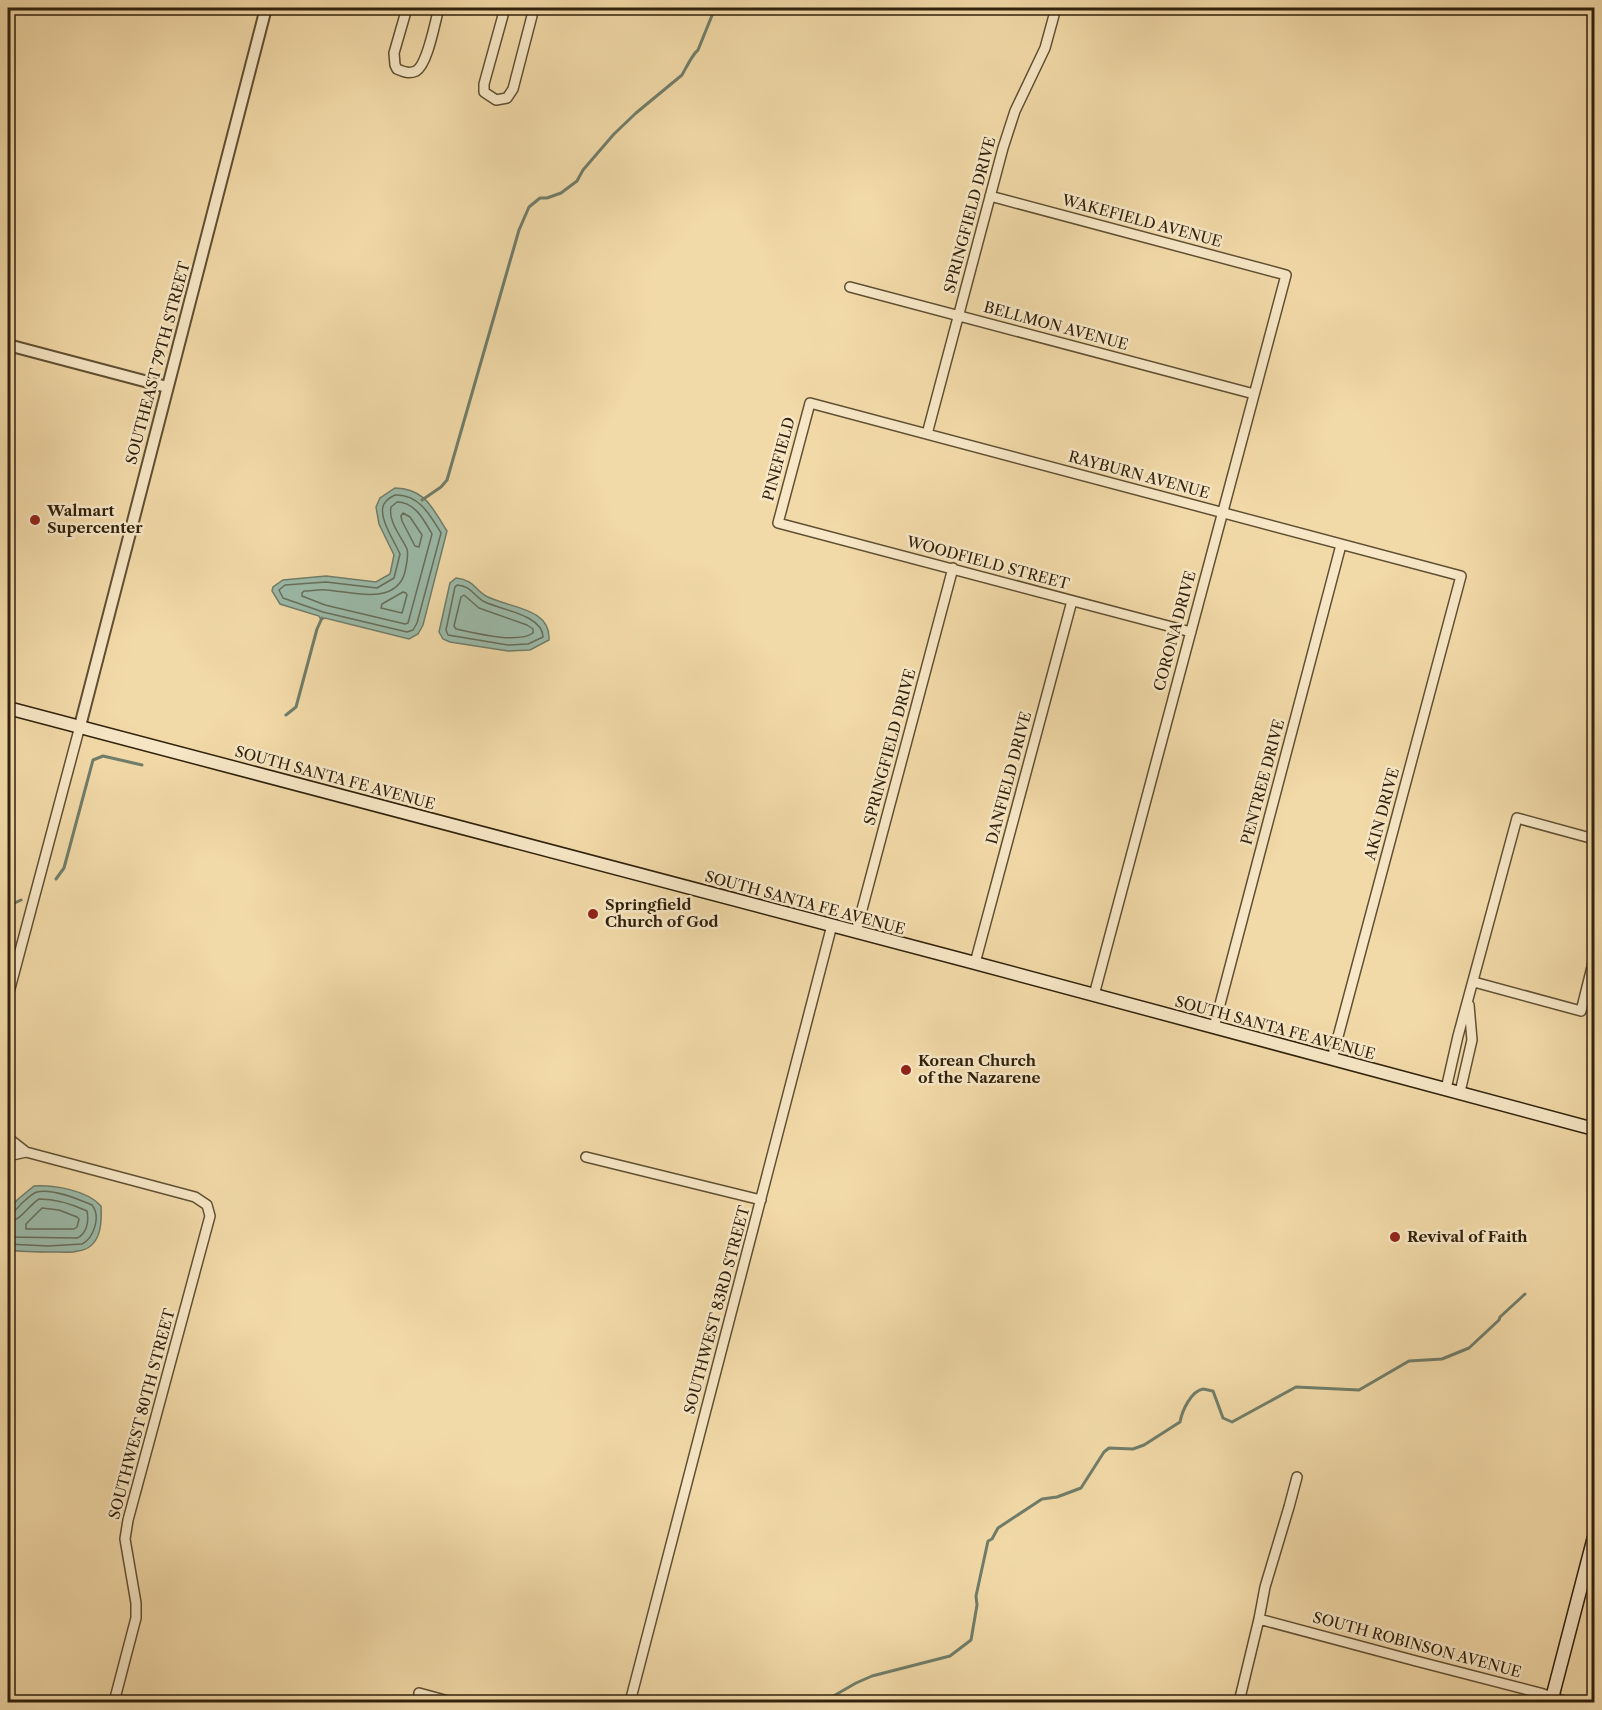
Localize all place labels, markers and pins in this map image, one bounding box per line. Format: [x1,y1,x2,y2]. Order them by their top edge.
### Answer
place label: Walmart Supercenter [46,501,143,537]
marker: Walmart Supercenter [28,513,42,527]
place label: Springfield Church of God [605,895,718,931]
marker: Springfield Church of God [586,907,600,921]
place label: Korean Church of the Nazarene [918,1051,1040,1087]
marker: Korean Church of the Nazarene [899,1063,913,1077]
place label: Revival of Faith [1407,1227,1528,1246]
marker: Revival of Faith [1388,1230,1402,1244]

